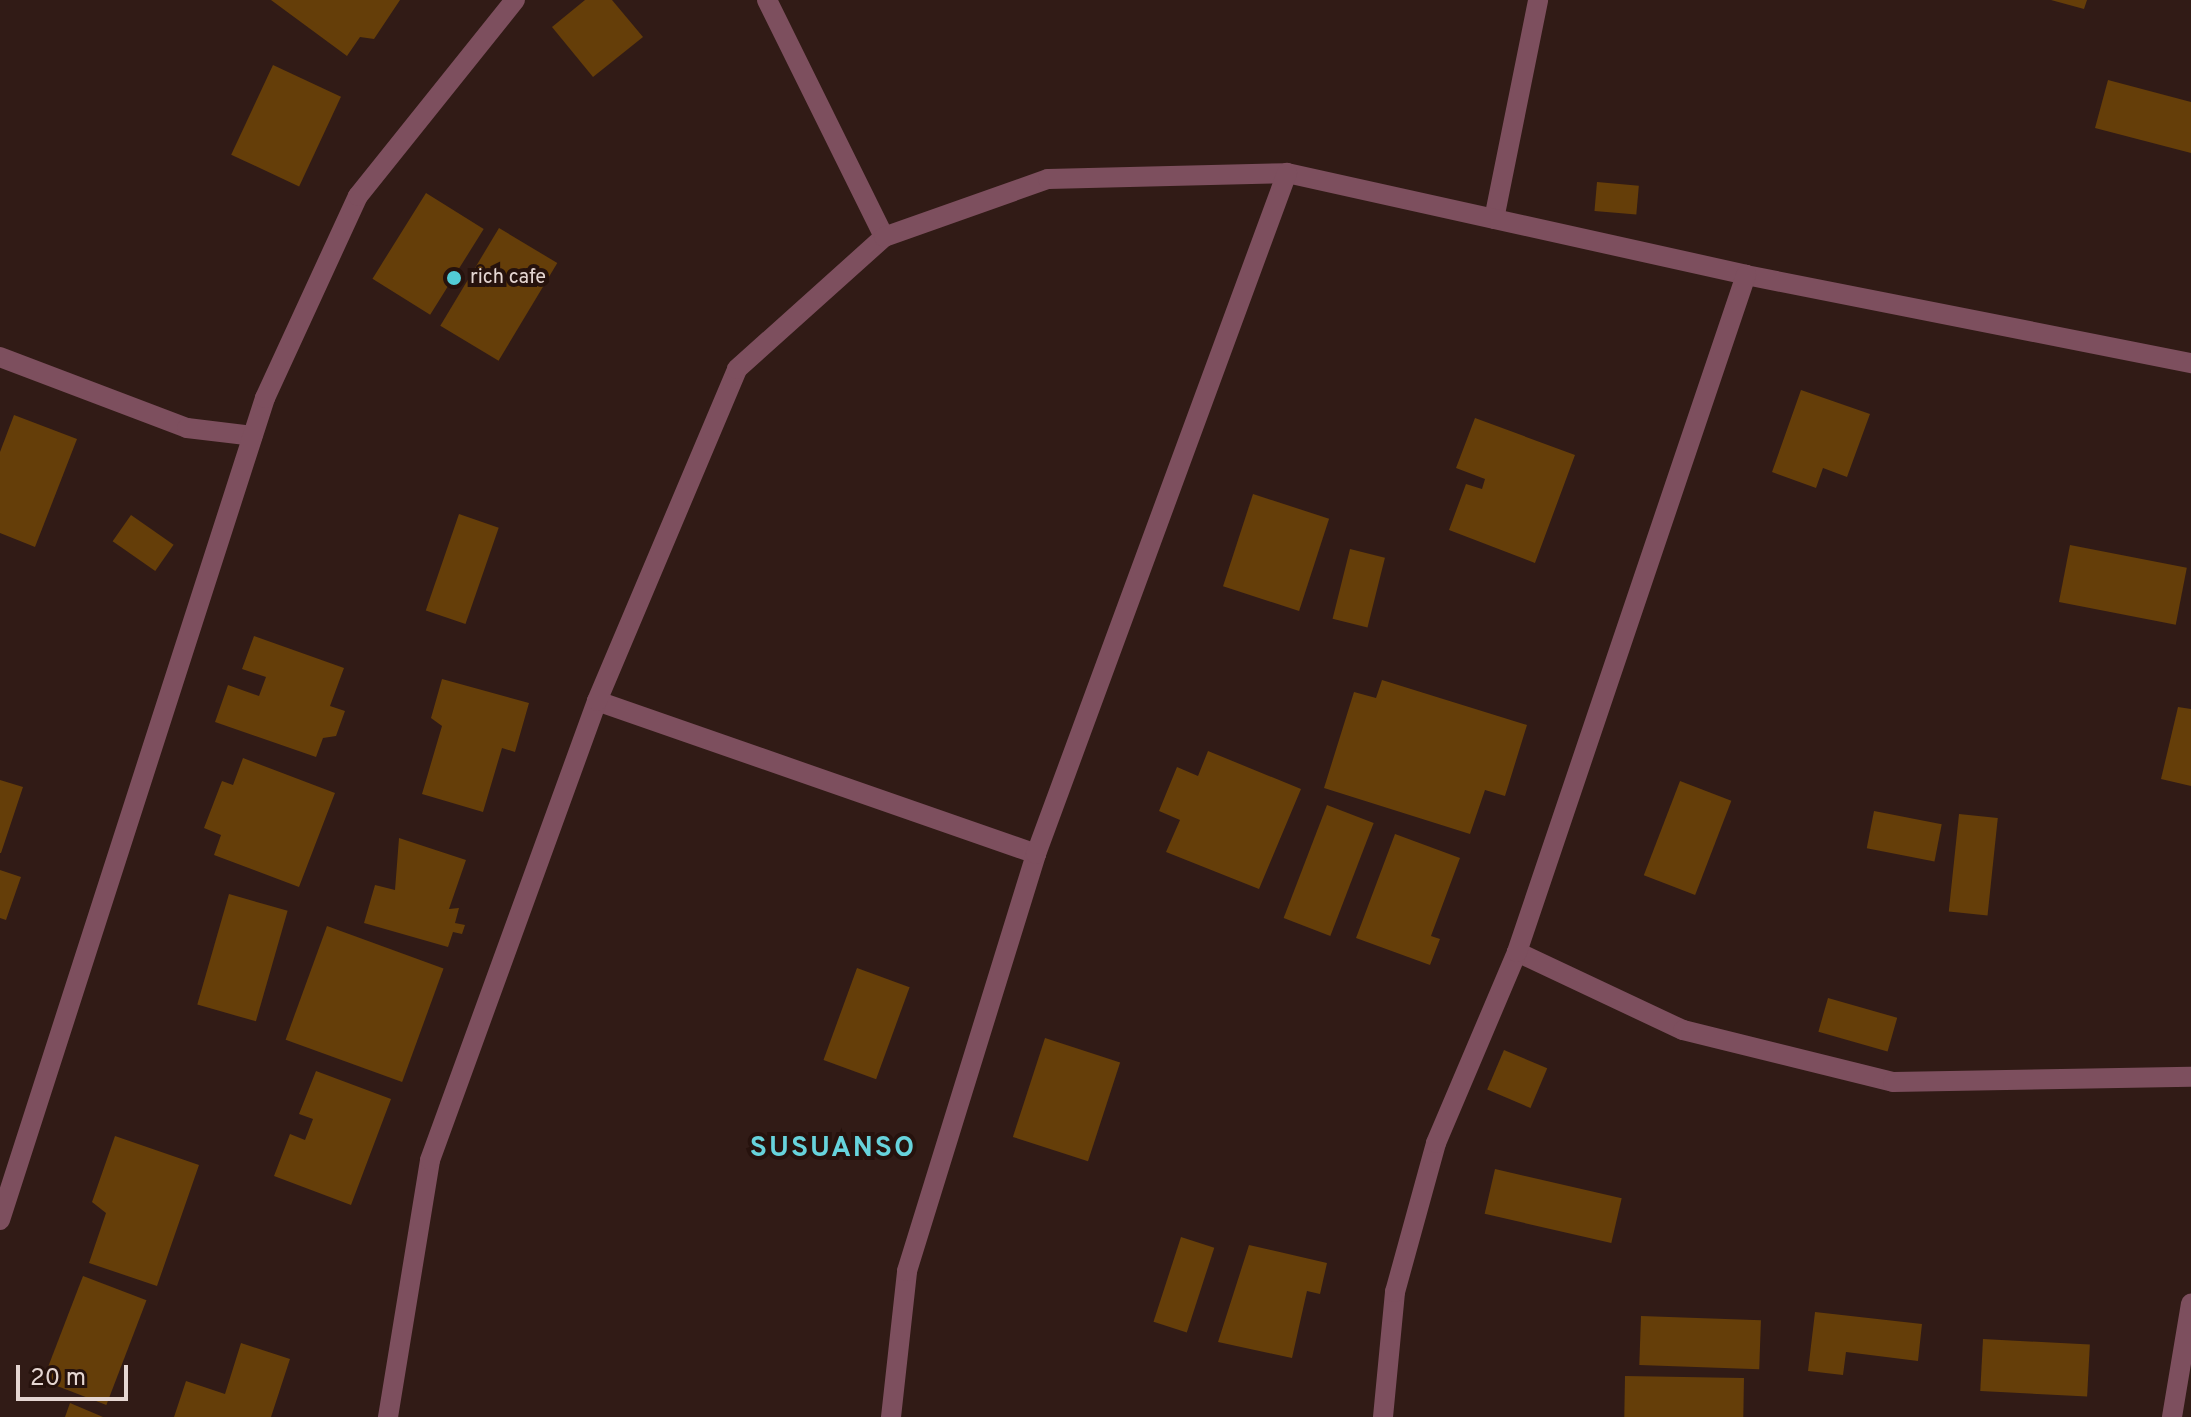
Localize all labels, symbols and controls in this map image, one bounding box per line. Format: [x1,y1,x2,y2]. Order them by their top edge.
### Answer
place label: rich cafe [470,266,546,290]
marker: rich cafe [445,269,463,287]
district label: SUSUANSO [750,1132,916,1166]
scale bar [20,1349,132,1399]
text: 20 m [30,1364,86,1394]

